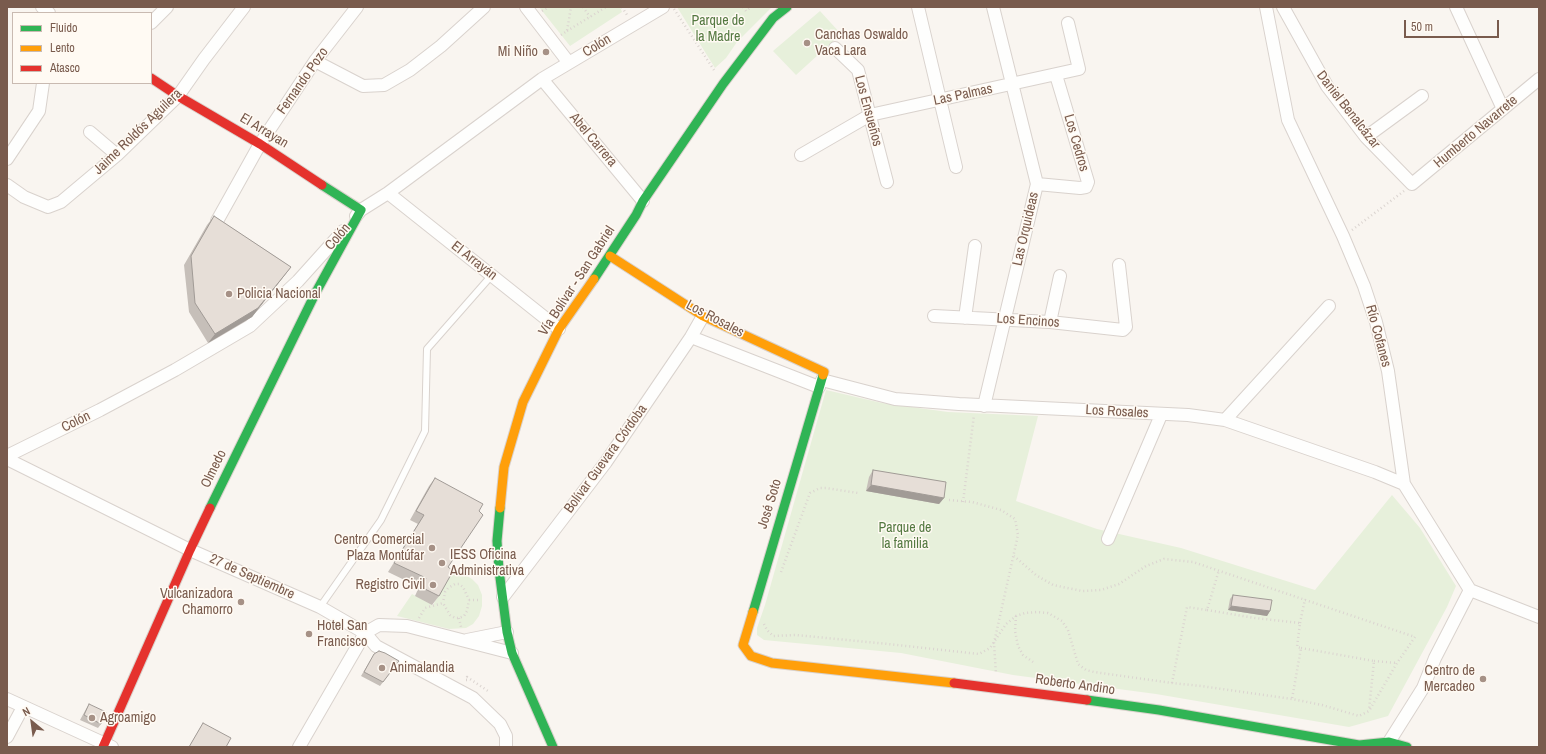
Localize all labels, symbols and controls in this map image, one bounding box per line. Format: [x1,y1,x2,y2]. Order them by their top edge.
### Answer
legend [12,12,152,84]
scale bar [1406,12,1501,38]
park label: Parque de la Madre [692,13,744,46]
text: 50 m [1411,19,1433,35]
text: Fluido [50,20,77,36]
place label: Canchas Oswaldo Vaca Lara [815,27,908,60]
street label: Colón [580,31,614,61]
marker: Canchas Oswaldo Vaca Lara [802,38,812,48]
text: Lento [50,40,75,56]
street label: Fernando Pozo [274,44,332,118]
place label: Mi Niño [498,44,538,60]
marker: Mi Niño [541,47,551,57]
text: Atasco [50,60,80,76]
street label: Daniel Benalcázar [1313,68,1383,152]
street label: Los Ensueños [850,74,886,148]
street label: Las Palmas [932,81,994,109]
street label: Jaime Roldós Aguilera [90,86,186,178]
street label: Humberto Navarrete [1431,92,1521,172]
street label: El Arrayan [237,110,291,152]
street label: Abel Carrera [566,110,620,170]
street label: Los Cedros [1060,112,1092,174]
street label: Las Orquideas [1009,190,1043,268]
street label: Colón [322,220,354,254]
street label: Vía Bolívar - San Gabriel [535,223,619,339]
street label: El Arrayán [448,238,500,284]
place label: Policia Nacional [237,286,321,302]
marker: Policia Nacional [224,289,234,299]
street label: Los Rosales [683,297,747,341]
street label: Río Cofanes [1362,303,1394,369]
street label: Los Encinos [996,310,1060,332]
street label: Bolívar Guevara Córdoba [561,401,651,517]
street label: Los Rosales [1085,402,1149,422]
street label: Colón [59,408,93,436]
street label: Olmedo [198,447,230,491]
street label: José Soto [755,477,785,531]
park label: Parque de la familia [879,520,931,552]
place label: Centro Comercial Plaza Montúfar [334,532,424,564]
marker: Centro Comercial Plaza Montúfar [427,543,437,553]
place label: IESS Oficina Administrativa [450,547,524,580]
street label: 27 de Septiembre [207,551,297,603]
marker: IESS Oficina Administrativa [437,558,447,568]
place label: Registro Civil [355,577,425,593]
marker: Registro Civil [428,580,438,590]
place label: Vulcanizadora Chamorro [160,586,233,618]
marker: Vulcanizadora Chamorro [236,597,246,607]
place label: Hotel San Francisco [317,618,367,650]
marker: Hotel San Francisco [304,629,314,639]
place label: Animalandia [390,660,454,676]
marker: Animalandia [377,663,387,673]
place label: Centro de Mercadeo [1424,663,1475,696]
street label: Roberto Andino [1034,671,1116,699]
marker: Centro de Mercadeo [1478,674,1488,684]
north arrow [12,702,52,742]
text: N [20,704,32,719]
place label: Agroamigo [100,710,156,726]
marker: Agroamigo [87,713,97,723]

